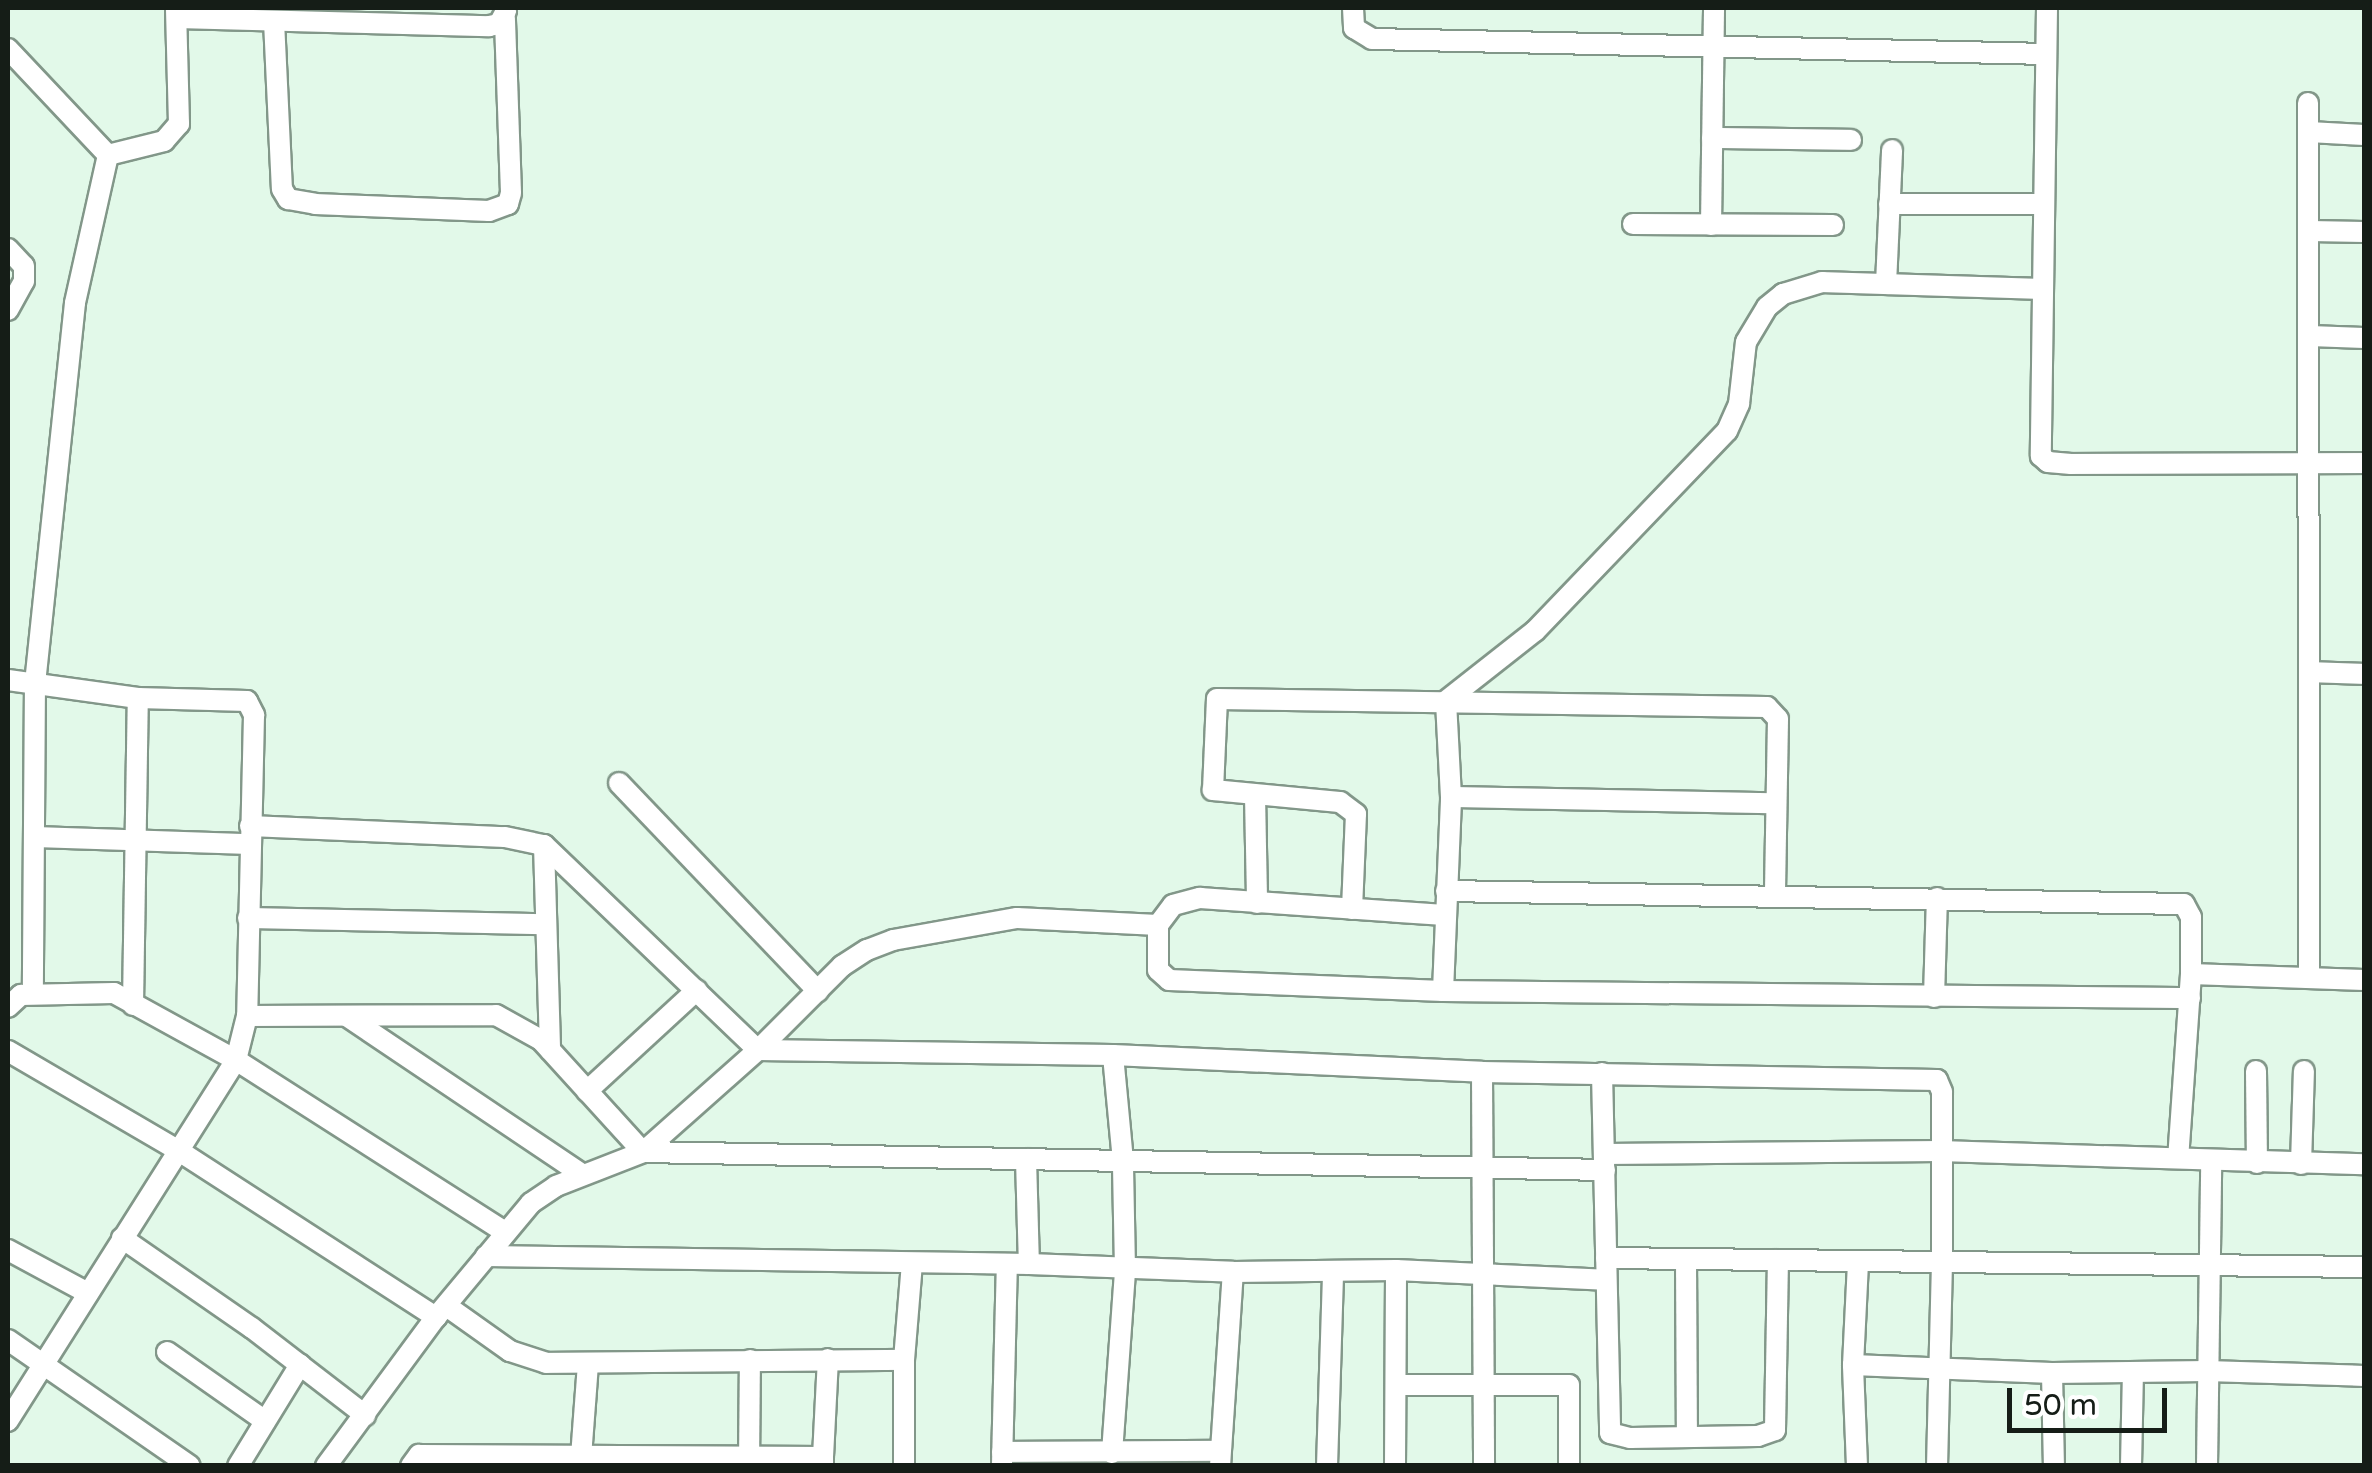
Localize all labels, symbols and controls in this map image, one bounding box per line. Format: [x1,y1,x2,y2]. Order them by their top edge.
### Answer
scale bar [2012,1368,2172,1430]
text: 50 m [2024,1387,2097,1424]

